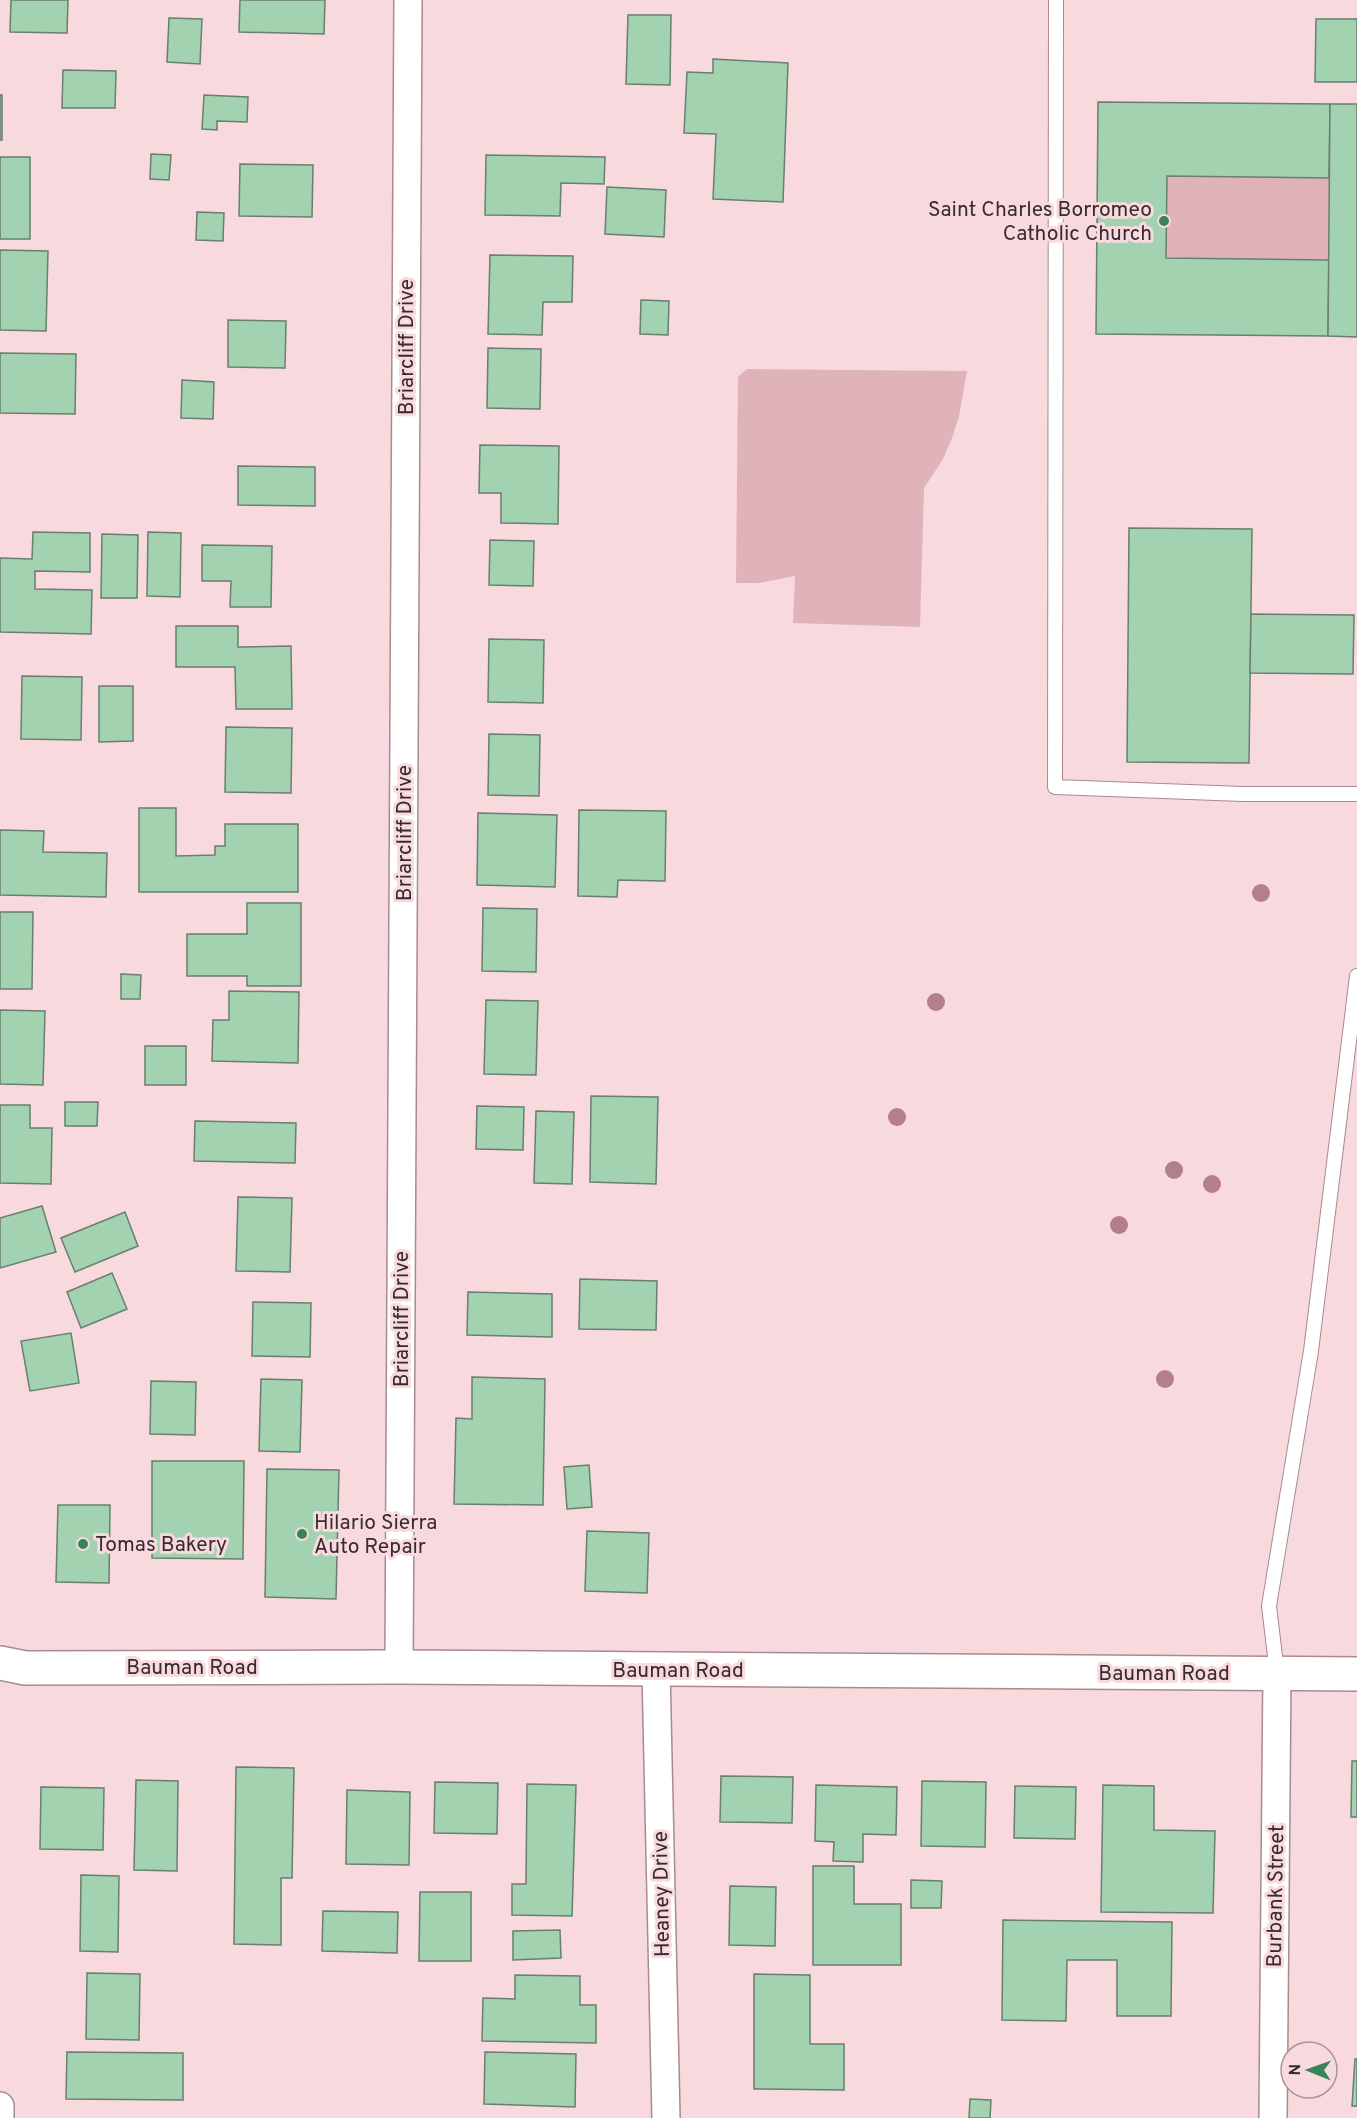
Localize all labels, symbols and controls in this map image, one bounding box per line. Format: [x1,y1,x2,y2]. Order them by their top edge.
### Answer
place label: Saint Charles Borromeo Catholic Church [928,197,1152,248]
marker: Saint Charles Borromeo Catholic Church [1157,214,1171,228]
street label: Briarcliff Drive [394,279,421,415]
street label: Briarcliff Drive [392,765,419,901]
street label: Briarcliff Drive [389,1251,416,1387]
place label: Hilario Sierra Auto Repair [314,1510,437,1561]
marker: Hilario Sierra Auto Repair [295,1527,309,1541]
place label: Tomas Bakery [95,1532,227,1559]
marker: Tomas Bakery [76,1537,90,1551]
street label: Bauman Road [126,1655,258,1682]
street label: Bauman Road [612,1658,744,1685]
street label: Bauman Road [1098,1661,1230,1688]
street label: Burbank Street [1262,1824,1291,1968]
street label: Heaney Drive [648,1831,677,1957]
north arrow [1279,2040,1339,2100]
text: N [1286,2064,1306,2076]

